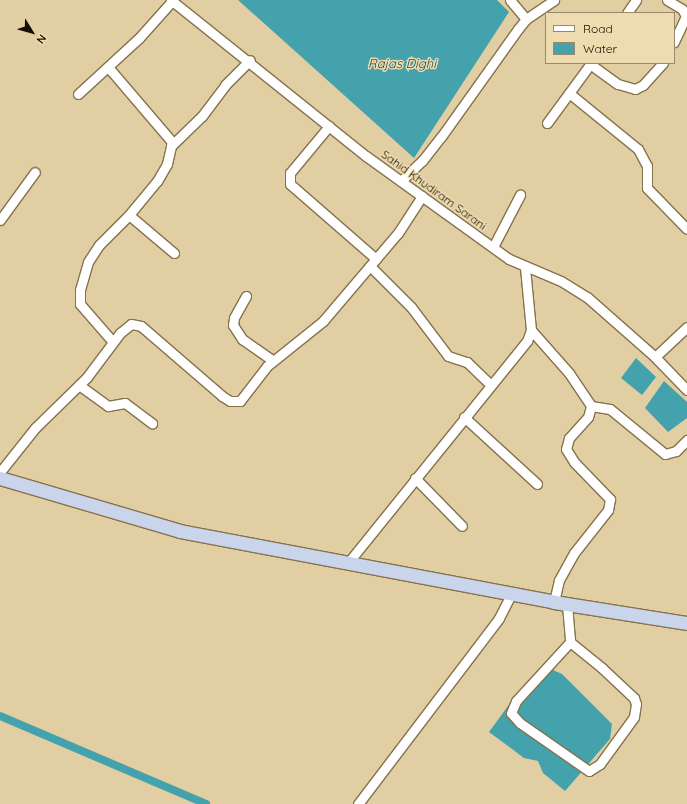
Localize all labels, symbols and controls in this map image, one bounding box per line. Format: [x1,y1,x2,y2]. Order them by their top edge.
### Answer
north arrow [12,12,52,52]
legend [545,12,675,64]
text: Road [583,21,613,36]
text: N [34,32,50,47]
text: Water [583,41,617,56]
water label: Rajas Dighi [368,55,436,71]
street label: Sahid Khudiram Sarani [378,147,490,233]

